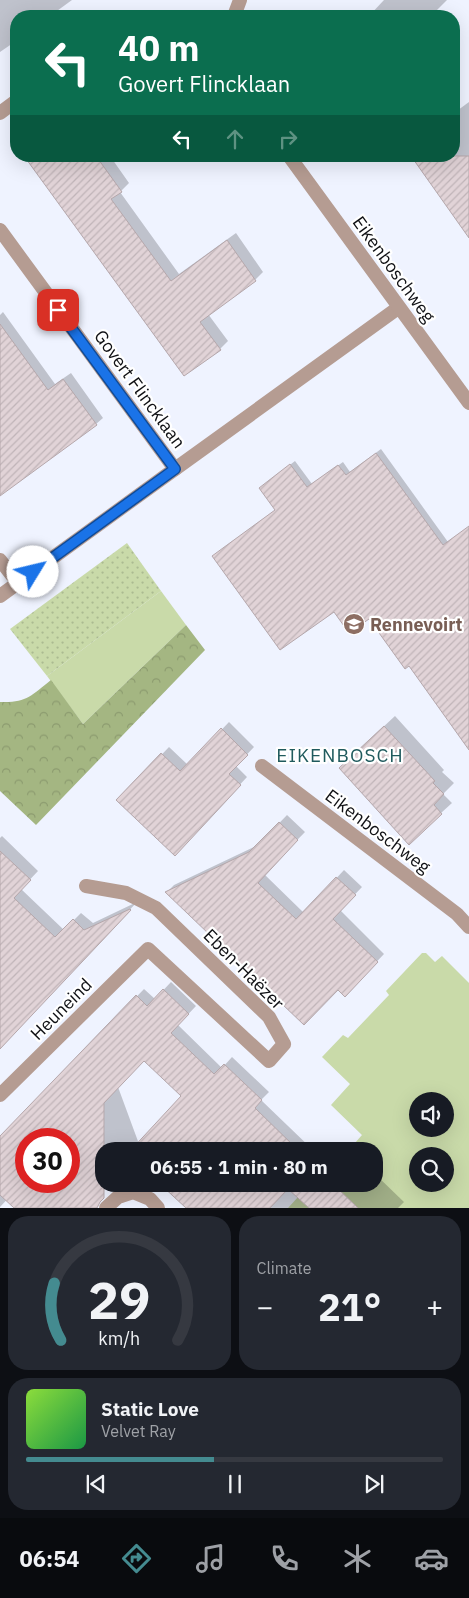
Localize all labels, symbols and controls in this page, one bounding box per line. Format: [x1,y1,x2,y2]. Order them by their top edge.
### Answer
text: 40 m [118,25,200,71]
icon: left [35,30,100,95]
text: Govert Flincklaan [118,69,290,98]
icon: left [168,125,196,153]
icon: ahead [221,125,249,153]
icon: right [274,125,302,153]
street label: Eikenboschweg [348,211,441,327]
pin [37,289,79,331]
icon: arrive [44,296,72,324]
street label: Govert Flincklaan [89,325,191,453]
position arrow [6,545,58,597]
school or university icon: Rennevoirt [342,612,366,636]
place label: Rennevoirt [370,613,463,636]
district label: EIKENBOSCH [276,743,404,767]
street label: Eikenboschweg [321,784,436,878]
street label: Eben-Haëzer [199,924,290,1015]
street label: Heuneind [25,973,97,1045]
map controls [409,1092,454,1192]
button: sound [409,1092,454,1137]
speed limit sign: 30 [15,1128,80,1193]
button: search [409,1147,454,1192]
text: 06:55 · 1 min · 80 m [150,1155,328,1179]
text: Climate [257,1258,312,1278]
text: 29 [88,1266,150,1333]
text: 21° [318,1282,381,1331]
text: − [257,1288,273,1325]
text: + [426,1288,443,1325]
text: km/h [98,1327,140,1350]
text: Static Love [101,1397,199,1421]
text: Velvet Ray [101,1421,176,1441]
icon: previous [82,1470,110,1498]
icon: pause [221,1470,249,1498]
icon: next [360,1470,388,1498]
icon: directions [119,1541,154,1576]
icon: music [193,1541,228,1576]
icon: phone [267,1541,302,1576]
icon: climate [340,1541,375,1576]
icon: car [414,1541,449,1576]
text: 06:54 [19,1544,80,1573]

